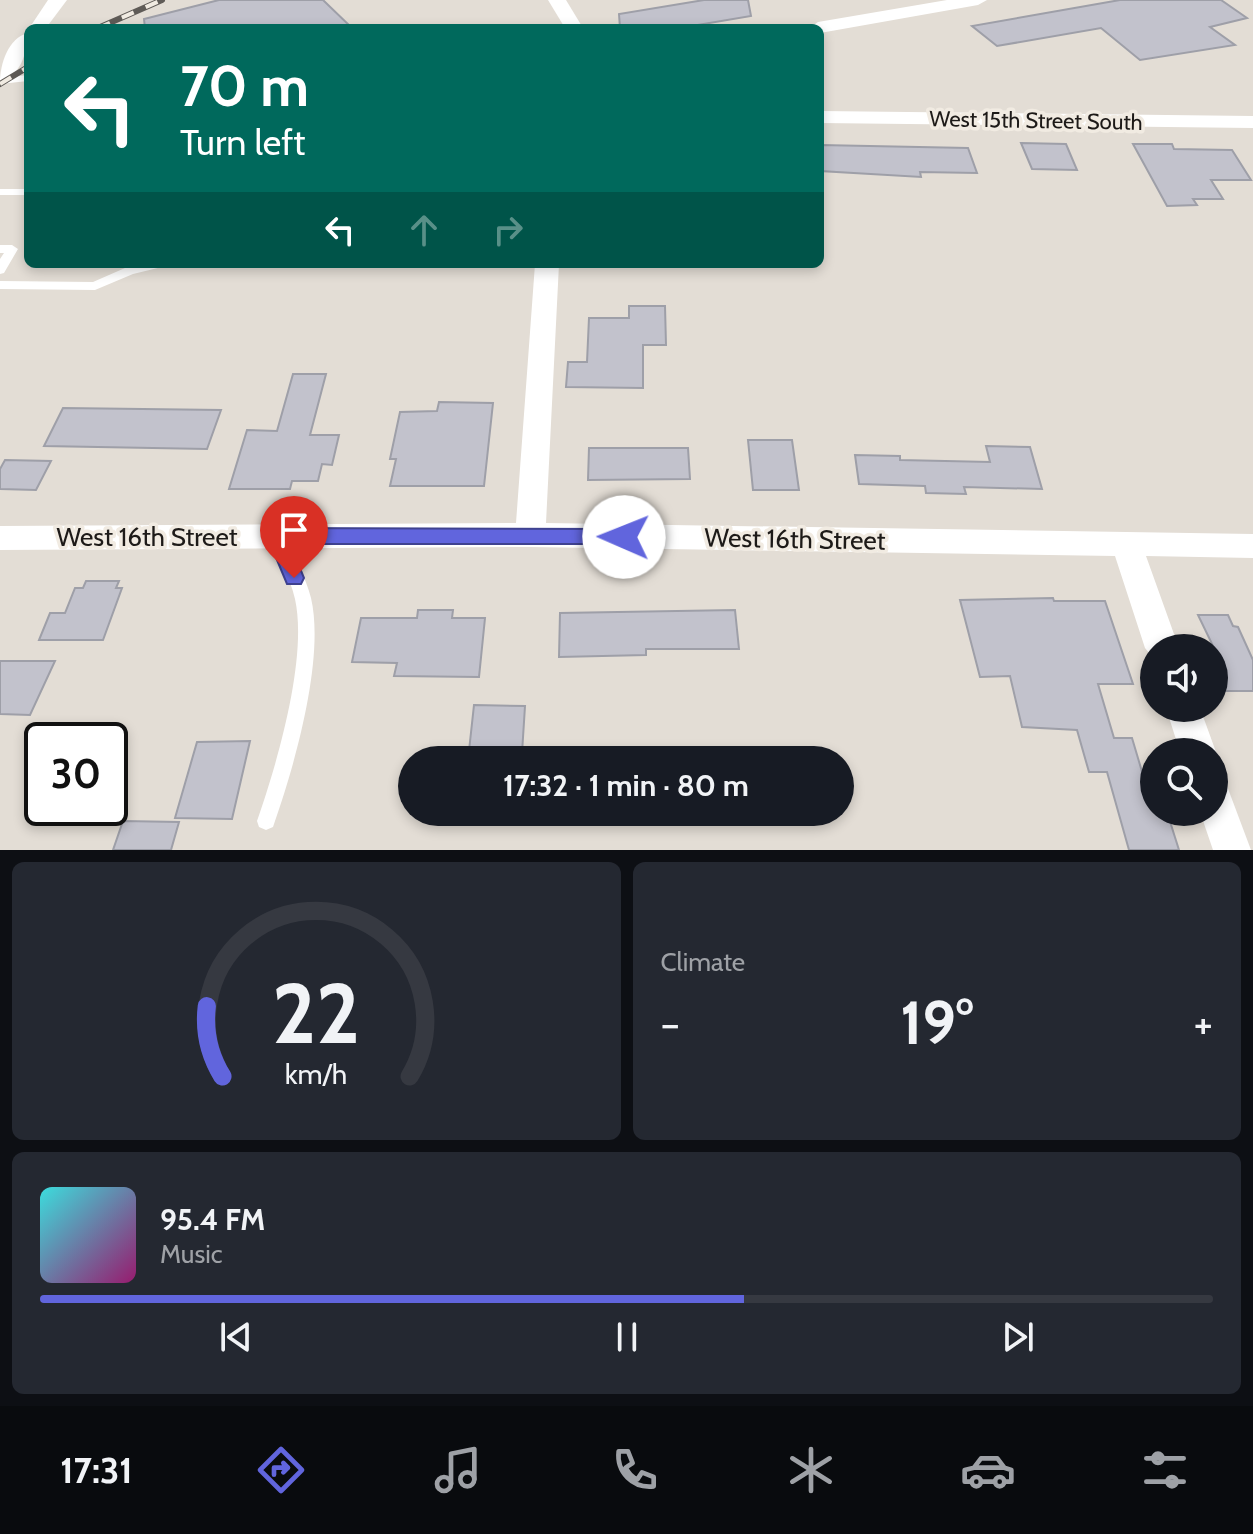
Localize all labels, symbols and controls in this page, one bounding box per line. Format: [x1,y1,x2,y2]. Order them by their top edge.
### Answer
text: 70 m [180,52,309,120]
icon: left [48,56,152,160]
street label: West 15th Street South [929,105,1143,136]
text: Turn left [180,120,305,164]
icon: left [318,208,362,252]
icon: ahead [402,208,446,252]
icon: right [486,208,530,252]
position arrow [582,495,666,579]
pin [260,496,328,578]
icon: arrive [272,508,316,552]
street label: West 16th Street [56,521,238,553]
street label: West 16th Street [704,521,886,557]
map controls [1140,634,1228,826]
button: sound [1140,634,1228,722]
speed limit sign: 30 [24,722,128,826]
button: search [1140,738,1228,826]
text: 17:32 · 1 min · 80 m [503,767,749,804]
text: Climate [661,946,745,978]
text: 22 [272,963,360,1064]
text: 19° [900,986,973,1059]
text: − [661,997,680,1050]
text: + [1194,997,1213,1050]
text: km/h [285,1056,348,1091]
text: 95.4 FM [160,1201,265,1238]
text: Music [160,1238,223,1270]
icon: previous [214,1315,258,1359]
icon: pause [605,1315,649,1359]
icon: next [996,1315,1040,1359]
icon: directions [253,1442,309,1498]
icon: music [430,1442,486,1498]
icon: phone [607,1442,663,1498]
icon: climate [783,1442,839,1498]
icon: car [960,1442,1016,1498]
icon: filters [1137,1442,1193,1498]
text: 17:31 [60,1448,133,1492]

